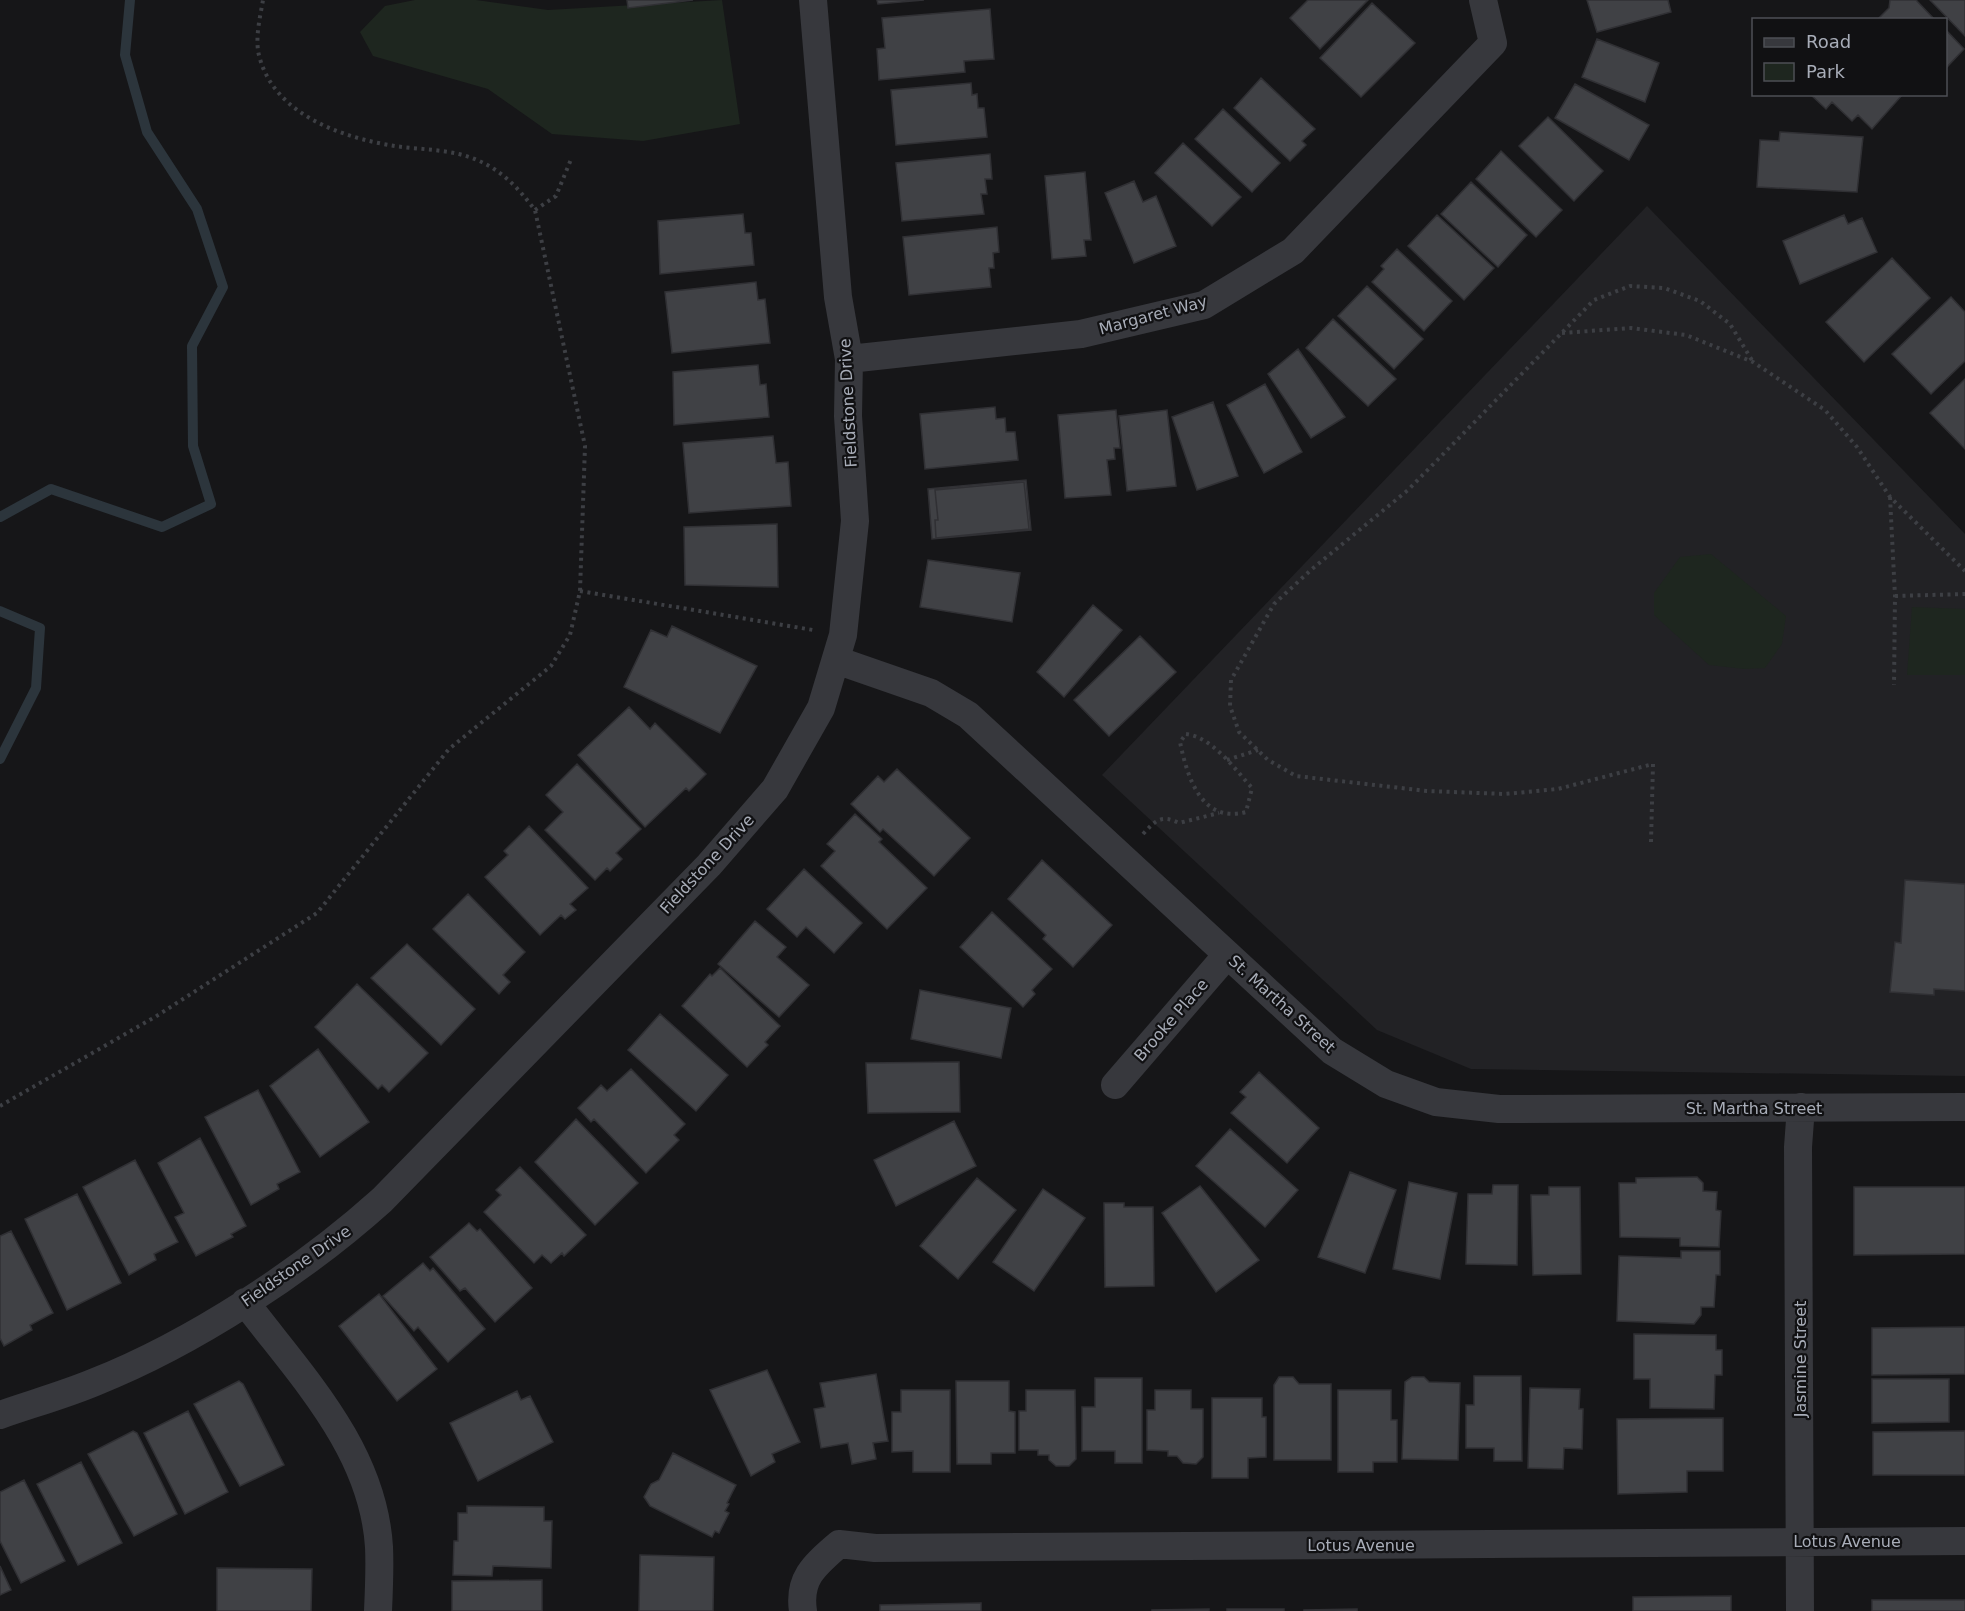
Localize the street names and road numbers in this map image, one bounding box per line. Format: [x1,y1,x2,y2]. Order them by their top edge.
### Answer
street label: Margaret Way [1097,291,1209,339]
street label: Fieldstone Drive [835,338,861,468]
street label: Fieldstone Drive [656,810,758,918]
street label: St. Martha Street [1225,951,1339,1057]
street label: Brooke Place [1130,975,1212,1065]
street label: St. Martha Street [1686,1099,1822,1118]
street label: Fieldstone Drive [238,1221,354,1311]
street label: Jasmine Street [1791,1301,1810,1418]
street label: Lotus Avenue [1793,1532,1901,1551]
street label: Lotus Avenue [1307,1536,1415,1555]

